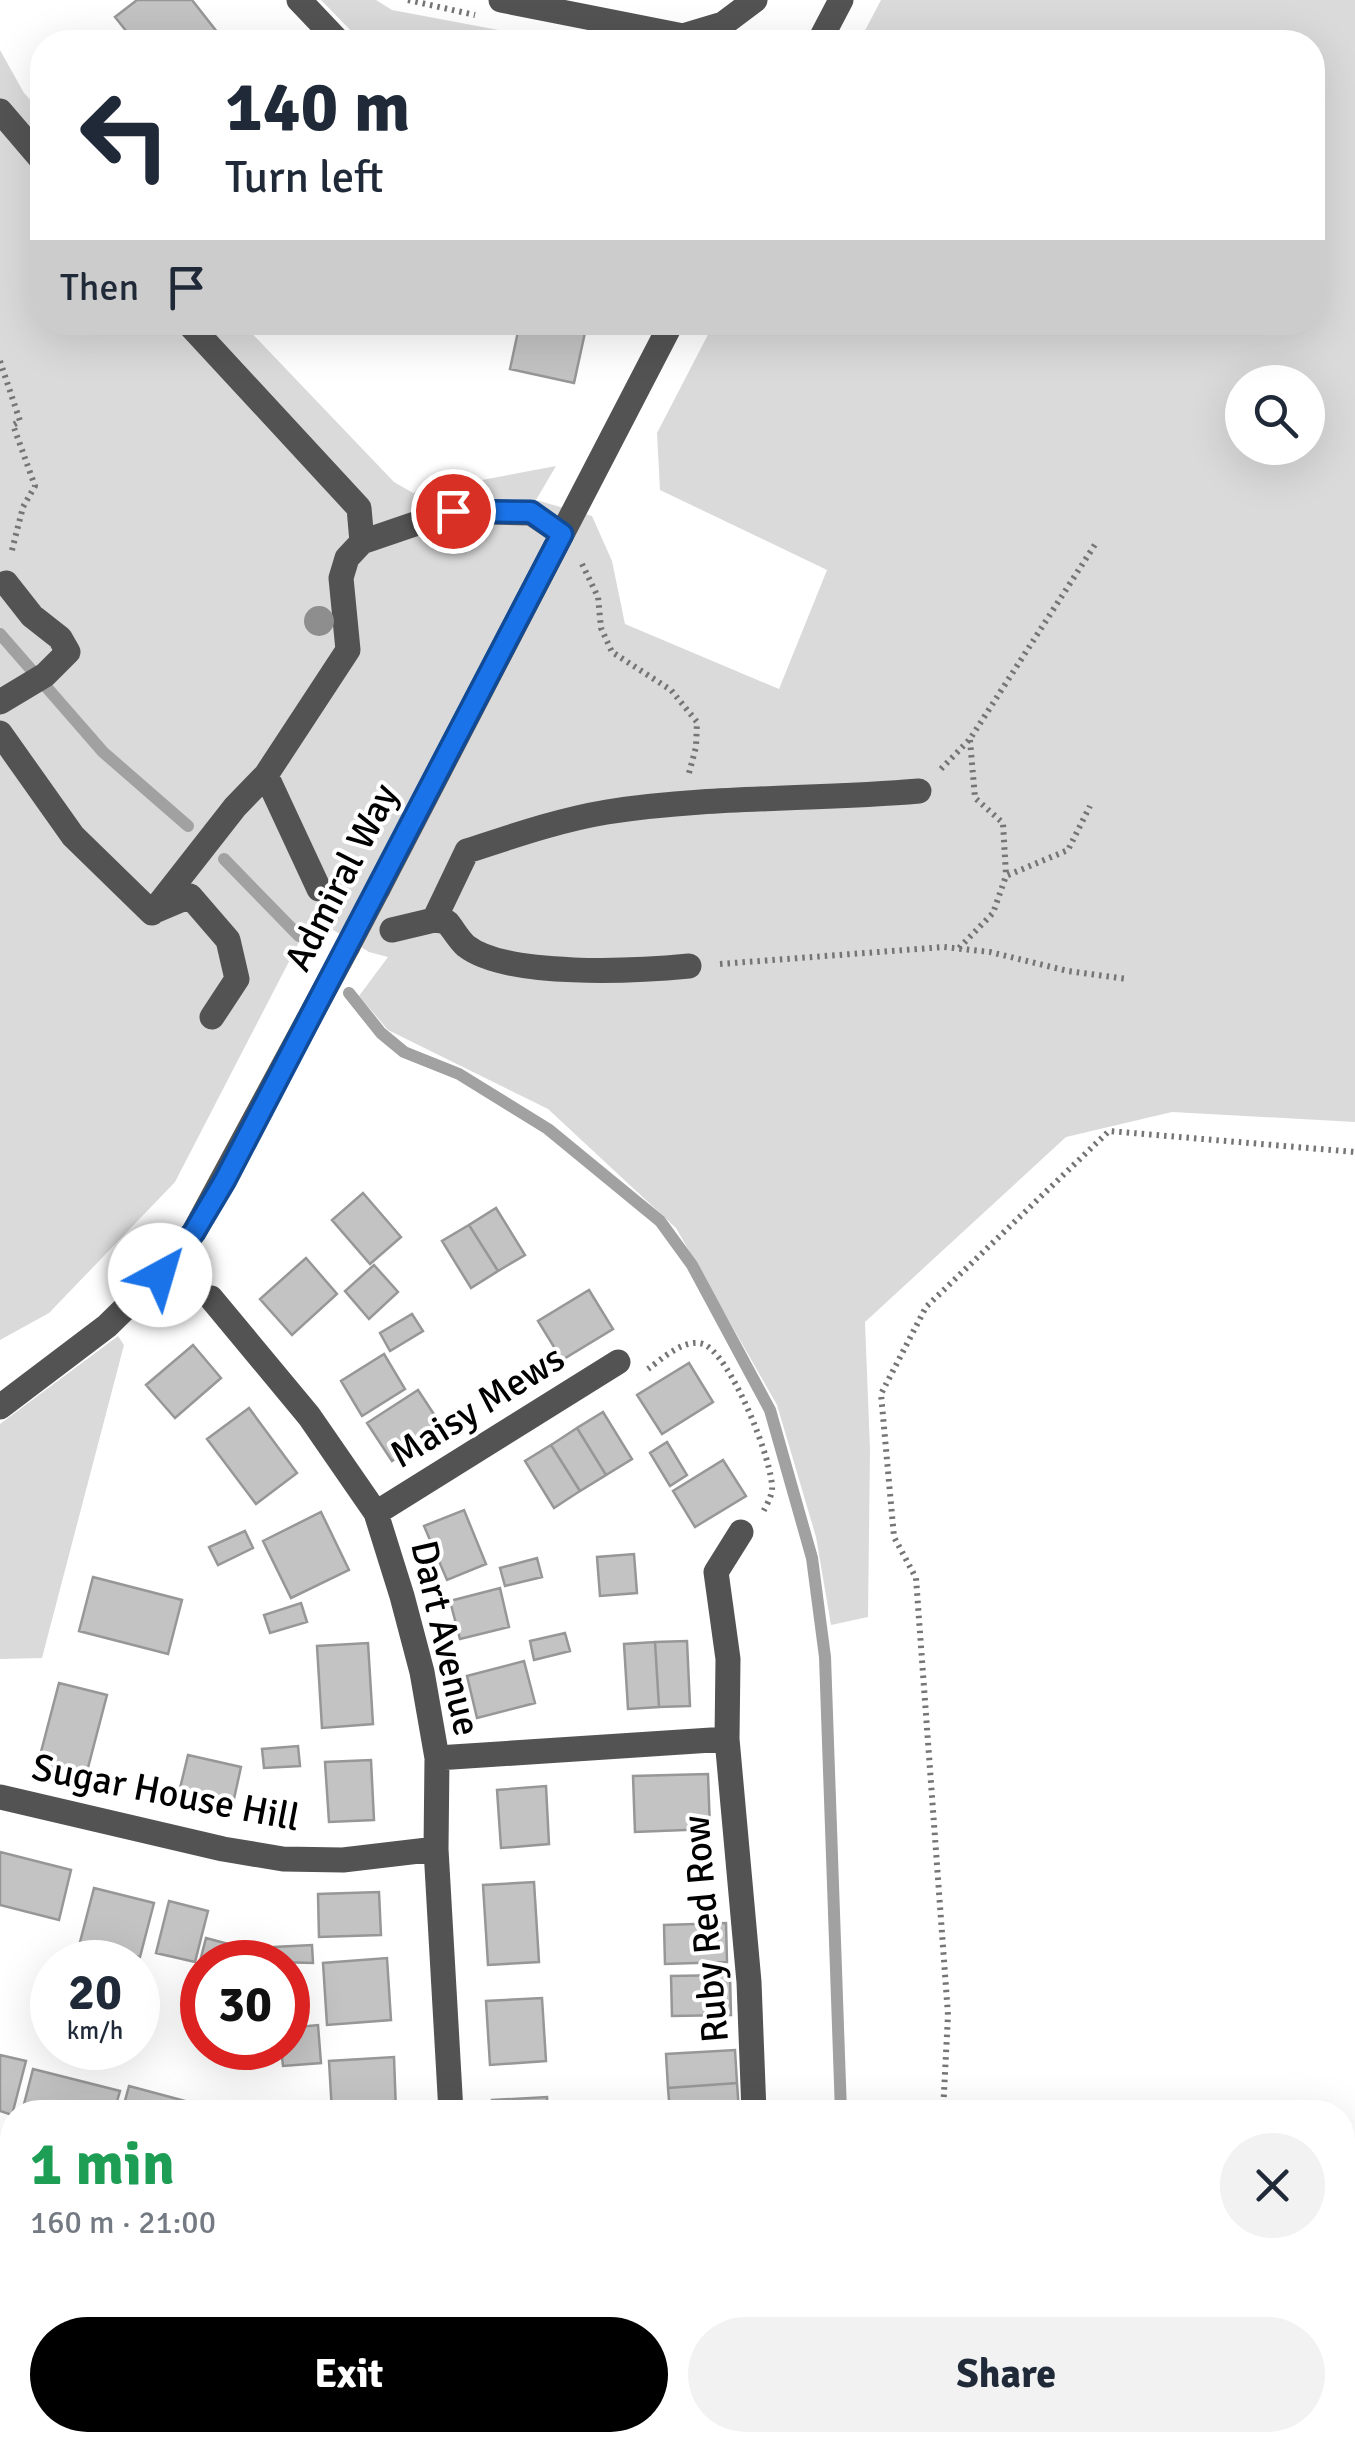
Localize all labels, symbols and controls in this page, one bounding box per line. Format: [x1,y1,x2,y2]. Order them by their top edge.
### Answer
text: 140 m [225,64,410,150]
icon: left [60,70,190,200]
text: Turn left [225,150,384,205]
icon: arrive [159,260,214,315]
text: Then [60,264,139,311]
map controls [1225,365,1325,465]
button: search [1225,365,1325,465]
pin [411,469,496,554]
icon: arrive [426,484,481,539]
street label: Admiral Way [274,776,409,979]
position arrow [108,1223,212,1327]
street label: Maisy Mews [382,1334,573,1478]
street label: Dart Avenue [400,1536,491,1740]
street label: Sugar House Hill [28,1744,304,1841]
street label: Ruby Red Row [672,1813,739,2045]
speed limit sign: 30 [180,1940,310,2070]
text: 20 [68,1962,122,2024]
text: km/h [67,2015,123,2046]
text: 1 min [30,2128,175,2202]
button: close [1220,2133,1325,2238]
text: 160 m · 21:00 [30,2203,216,2242]
button: Exit [30,2317,668,2432]
button: Share [688,2317,1325,2432]

